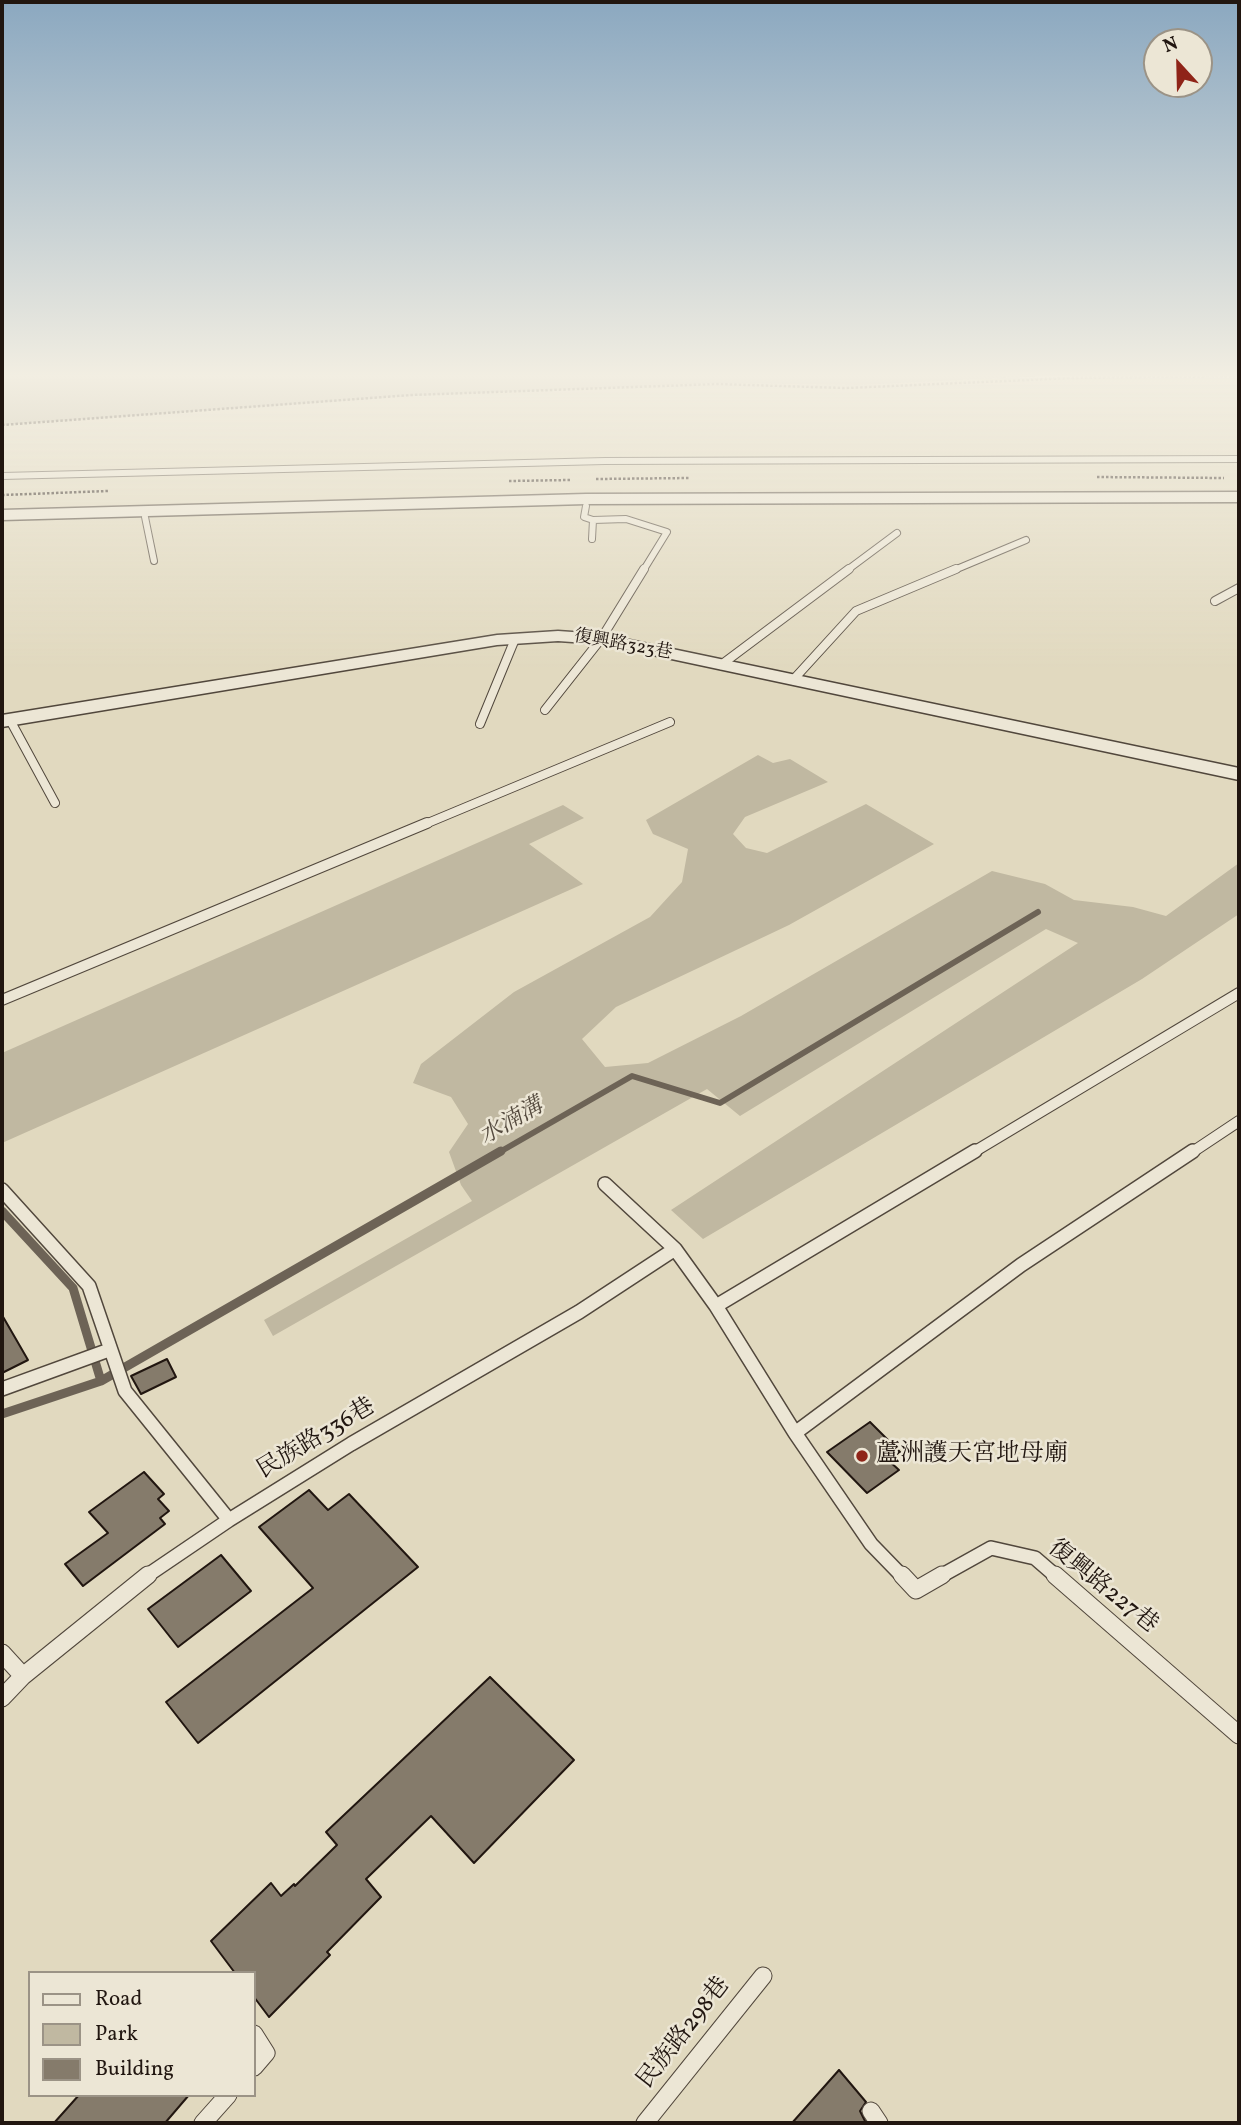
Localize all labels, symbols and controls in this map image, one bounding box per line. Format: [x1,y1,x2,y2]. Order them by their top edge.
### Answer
north arrow [1143,28,1213,98]
text: N [1160,31,1182,60]
street label: 復興路323巷 [572,627,674,665]
water label: 水湳溝 [475,1094,549,1152]
street label: 民族路336巷 [253,1394,381,1486]
place label: 蘆洲護天宮地母廟 [876,1442,1068,1470]
marker: 蘆洲護天宮地母廟 [854,1448,870,1464]
street label: 復興路227巷 [1041,1535,1163,1641]
legend [28,1971,256,2097]
street label: 民族路298巷 [633,1973,737,2095]
text: Road [95,1985,142,2014]
text: Park [95,2020,138,2049]
text: Building [95,2055,174,2084]

